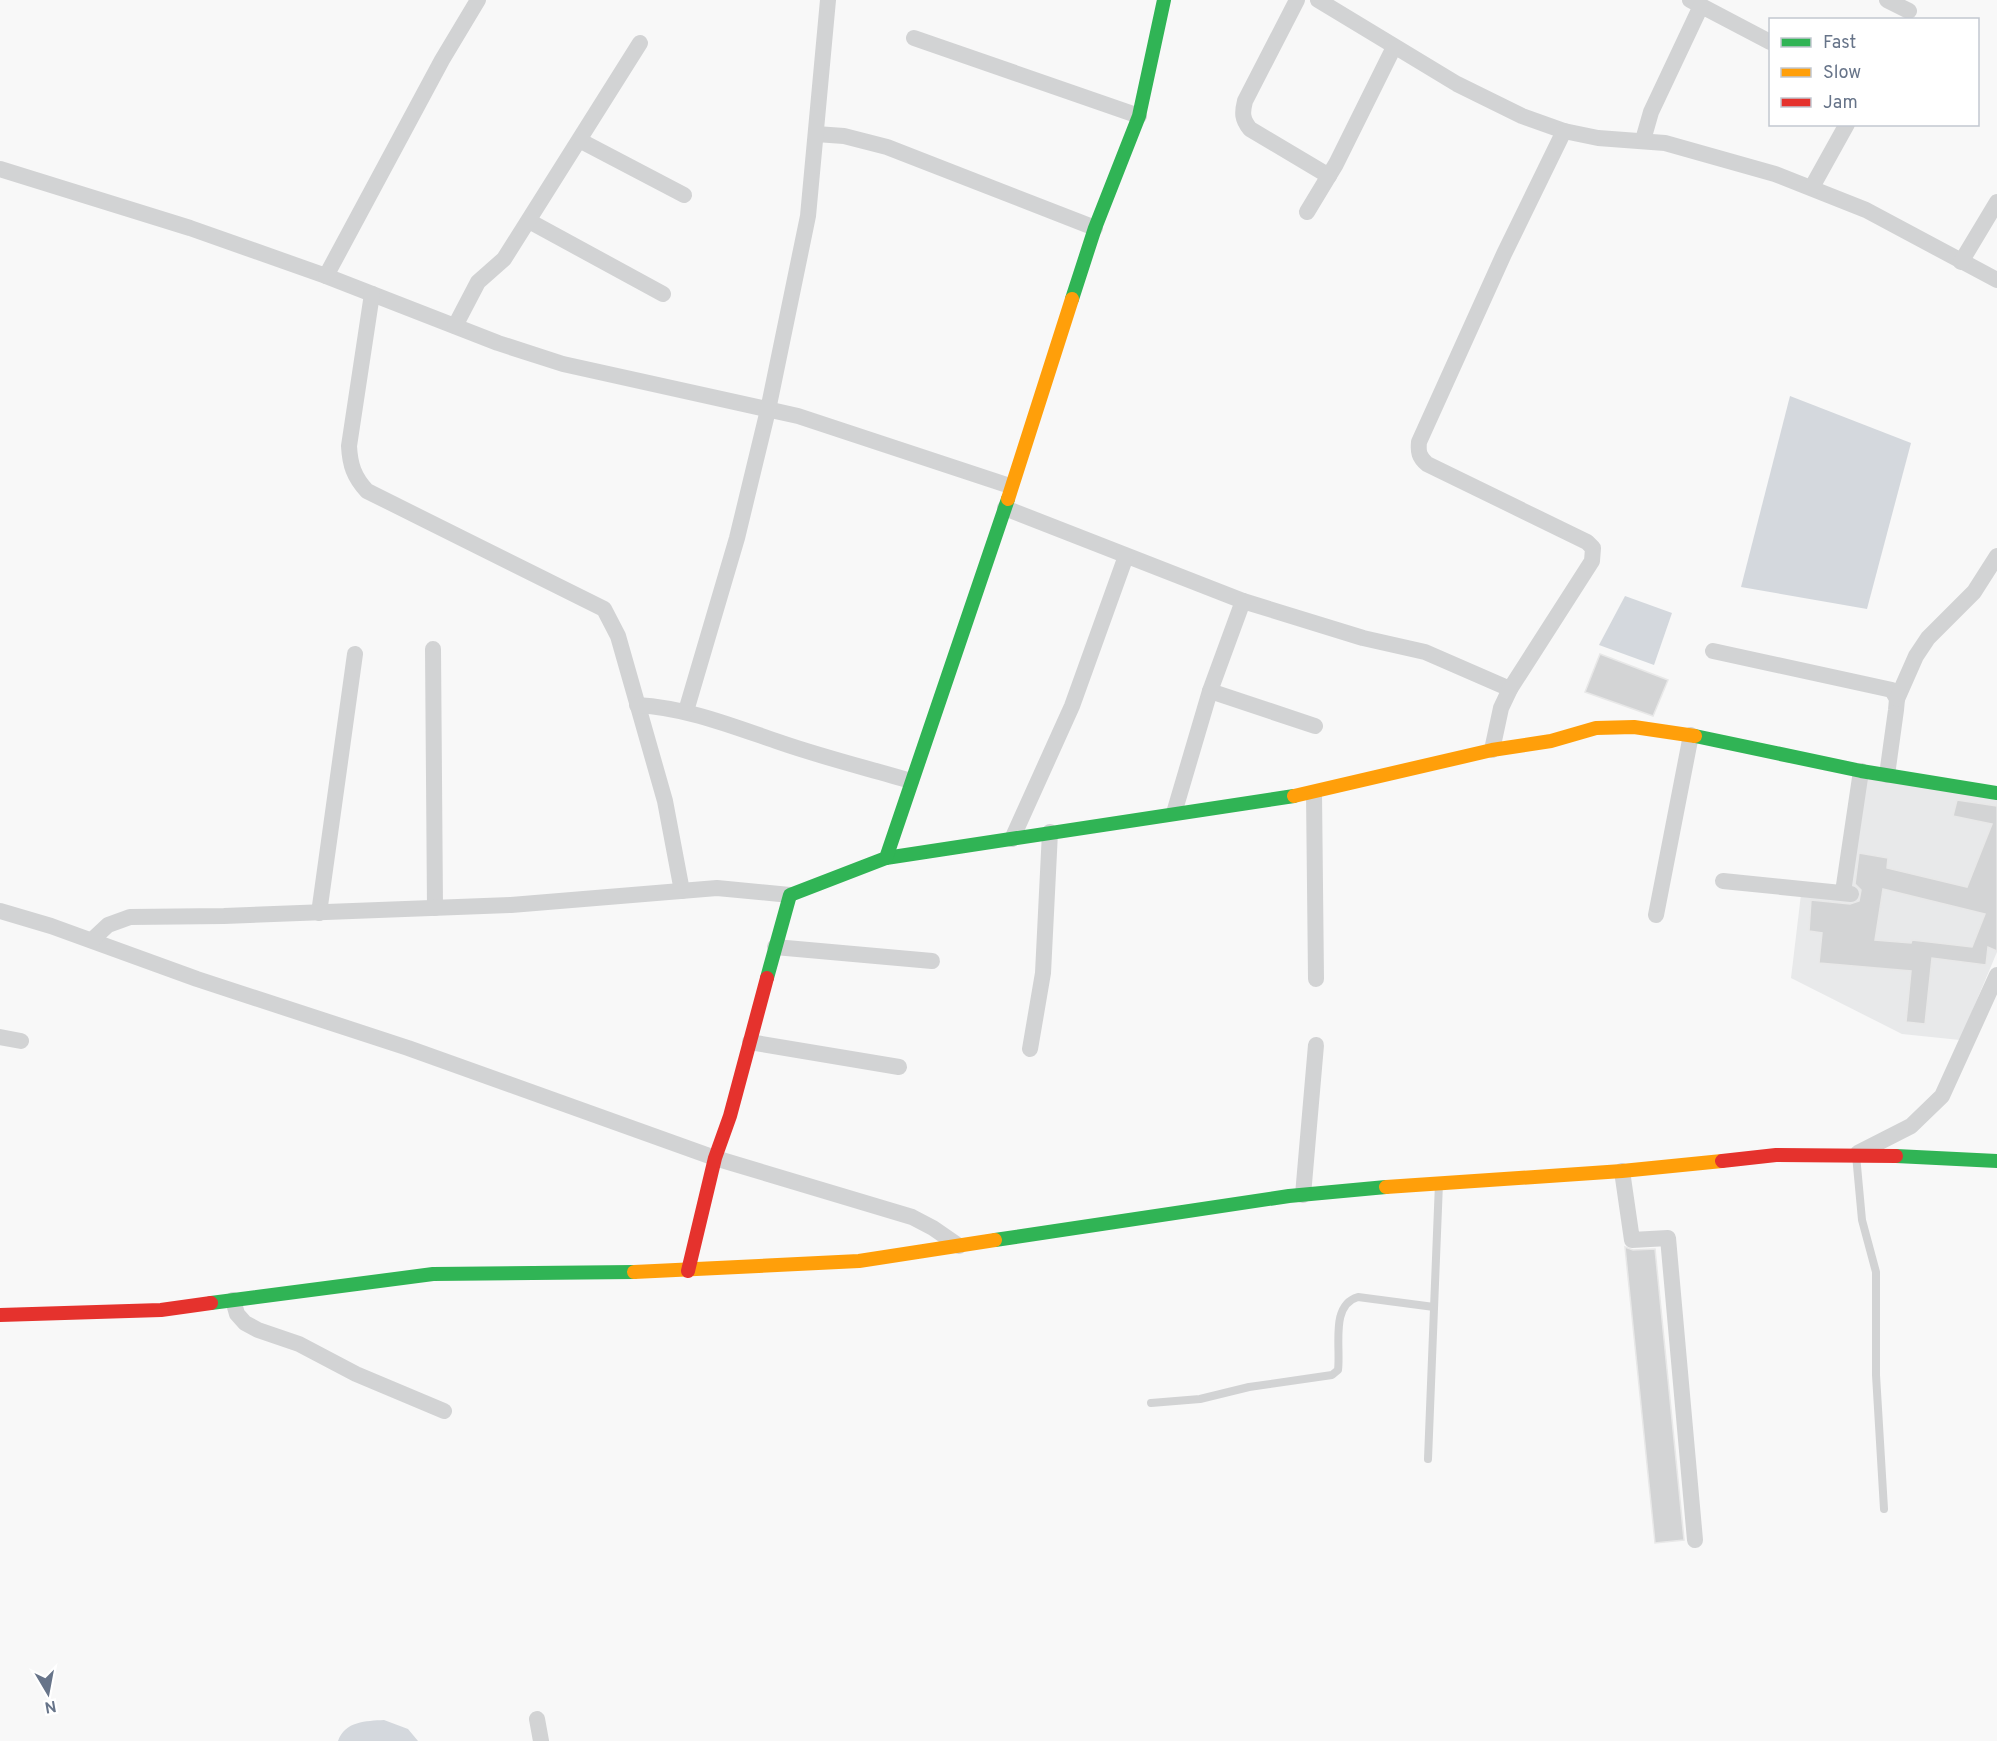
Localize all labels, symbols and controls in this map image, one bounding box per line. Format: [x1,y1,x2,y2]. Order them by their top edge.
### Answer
legend [1769,18,1979,126]
text: Fast [1823,32,1856,55]
text: Slow [1823,62,1861,85]
text: Jam [1823,92,1858,115]
north arrow [18,1663,78,1723]
text: N [43,1695,58,1717]

